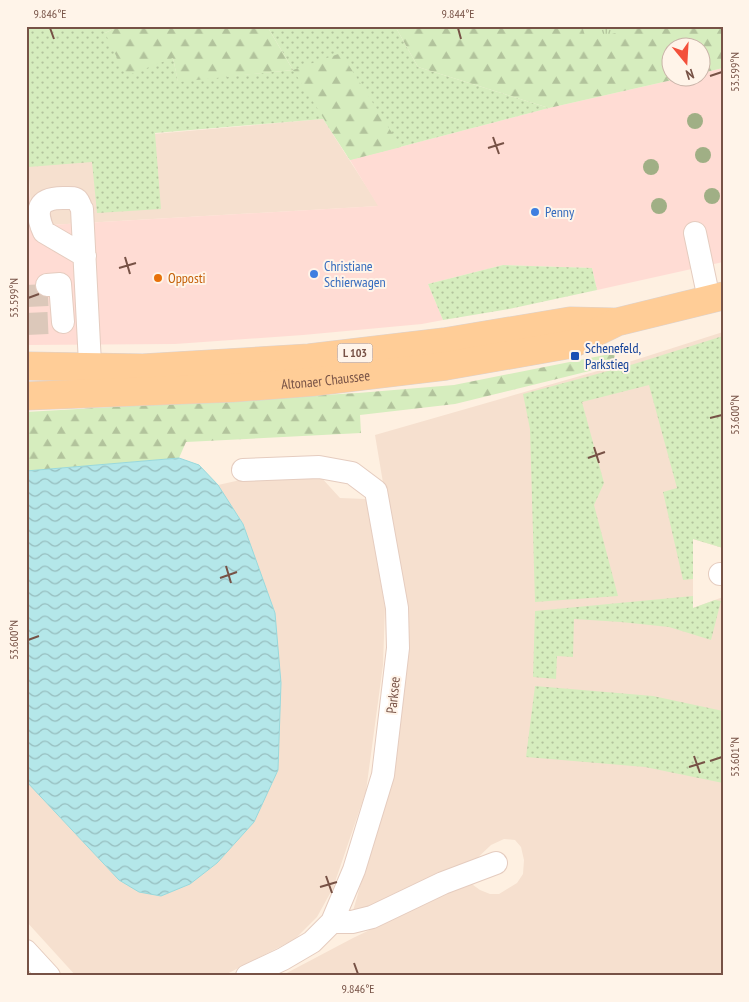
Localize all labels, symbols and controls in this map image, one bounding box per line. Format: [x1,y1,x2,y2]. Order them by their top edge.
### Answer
text: 9.846°E [34,6,67,21]
text: 9.844°E [442,6,475,21]
north arrow [662,38,712,88]
text: 53.599°N [727,52,742,92]
text: N [684,65,696,84]
place label: Penny [545,203,575,221]
marker: Penny [529,206,541,218]
place label: Christiane Schierwagen [324,257,386,291]
marker: Christiane Schierwagen [308,268,320,280]
place label: Opposti [168,269,206,287]
marker: Opposti [152,272,164,284]
text: 53.599°N [6,278,21,318]
place label: Schenefeld, Parkstieg [585,339,641,373]
road number: L 103 [338,343,372,362]
marker: Schenefeld, Parkstieg [569,350,581,362]
street label: Altonaer Chaussee [280,366,371,393]
text: 53.600°N [727,395,742,435]
text: 53.600°N [6,620,21,660]
street label: Parksee [382,675,404,714]
text: 53.601°N [727,737,742,777]
text: 9.846°E [342,981,375,996]

